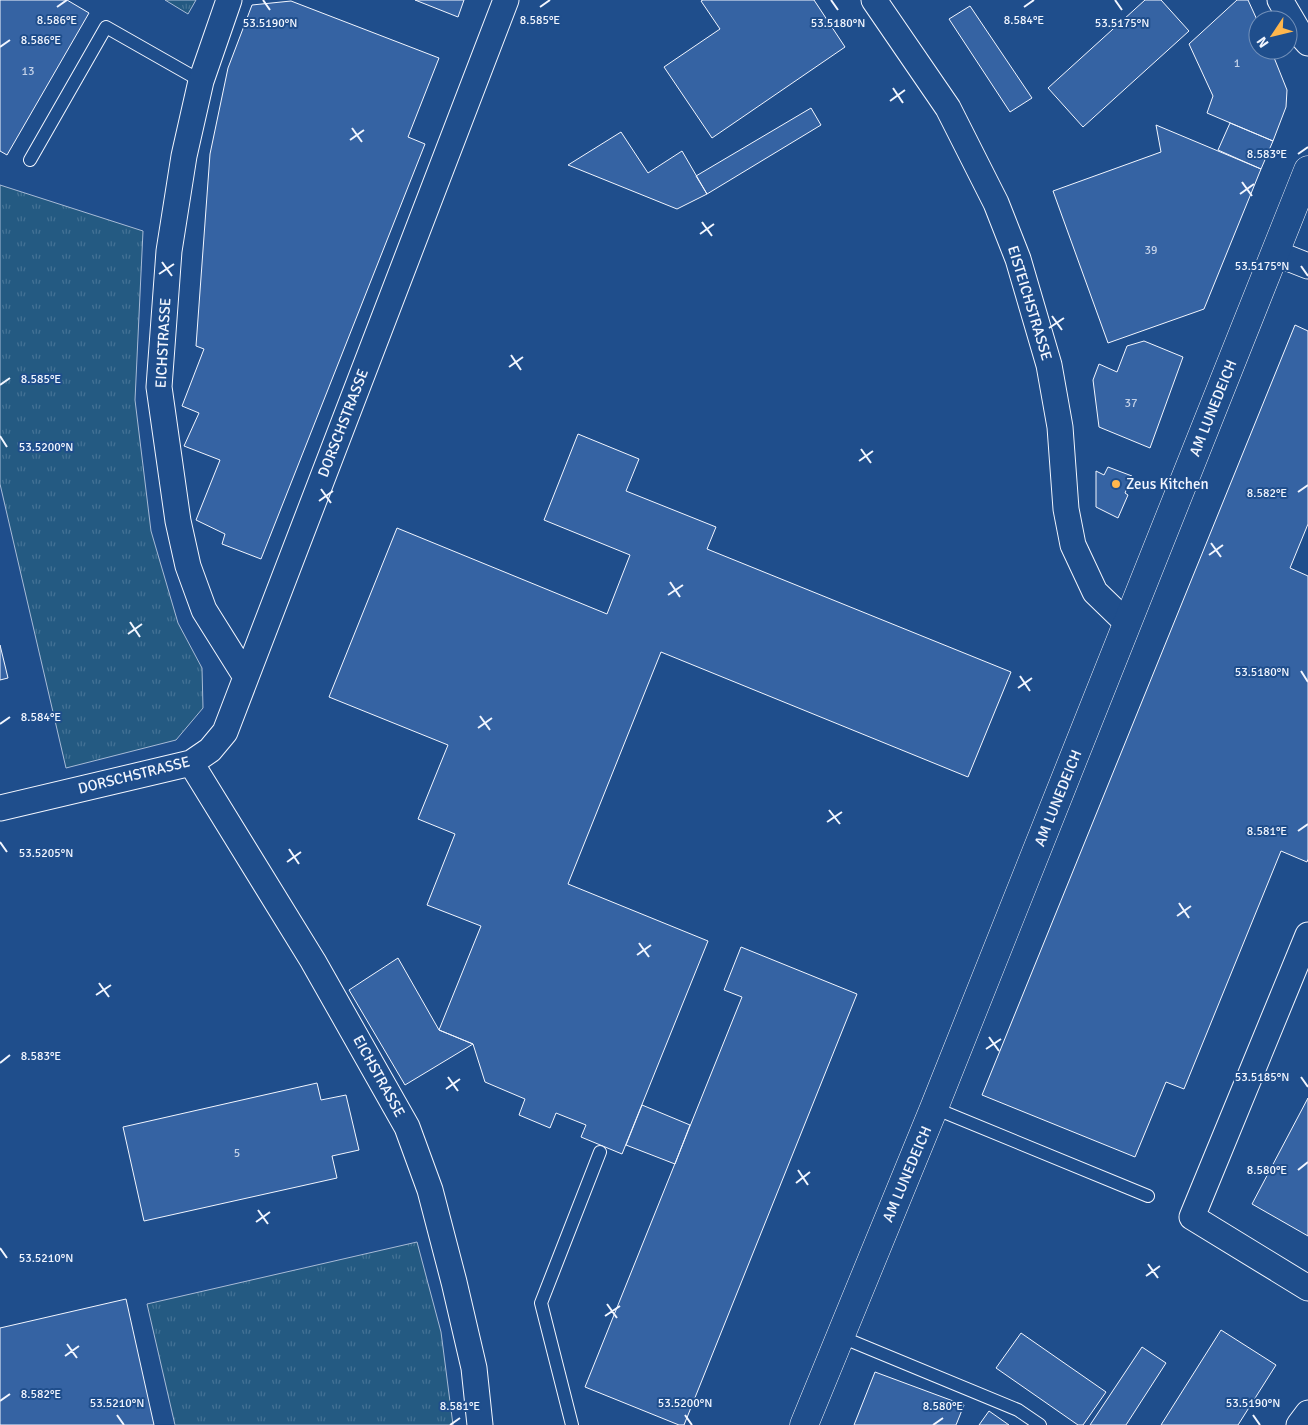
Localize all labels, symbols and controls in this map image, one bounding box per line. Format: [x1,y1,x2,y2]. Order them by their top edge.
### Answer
north arrow [1248,10,1298,60]
text: 8.586°E [37,13,77,28]
text: 8.585°E [520,13,560,28]
text: 8.584°E [1004,13,1044,28]
text: 53.5190°N [243,16,297,31]
text: 53.5180°N [811,16,865,31]
text: 53.5175°N [1095,16,1149,31]
text: 8.586°E [21,33,61,48]
text: N [1253,33,1273,51]
house number: 1 [1234,56,1240,71]
house number: 13 [22,64,34,79]
text: 8.583°E [1247,147,1287,162]
house number: 39 [1145,243,1157,258]
street label: EISTEICHSTRASSE [1004,244,1056,362]
text: 53.5175°N [1235,259,1289,274]
street label: EICHSTRASSE [152,297,174,389]
street label: AM LUNEDEICH [1185,357,1241,459]
street label: DORSCHSTRASSE [314,366,372,480]
text: 8.585°E [21,372,61,387]
house number: 37 [1125,396,1137,411]
text: 53.5200°N [19,440,73,455]
place label: Zeus Kitchen [1126,475,1209,493]
marker: Zeus Kitchen [1110,478,1122,490]
text: 8.582°E [1247,486,1287,501]
text: 53.5180°N [1235,665,1289,680]
text: 8.584°E [21,710,61,725]
street label: AM LUNEDEICH [1030,747,1086,849]
street label: DORSCHSTRASSE [76,752,192,798]
text: 8.581°E [1247,824,1287,839]
text: 53.5205°N [19,846,73,861]
street label: EICHSTRASSE [349,1032,409,1120]
text: 8.583°E [21,1049,61,1064]
text: 53.5185°N [1235,1070,1289,1085]
street label: AM LUNEDEICH [879,1123,935,1225]
house number: 5 [234,1146,240,1161]
text: 8.580°E [1247,1163,1287,1178]
text: 53.5210°N [19,1251,73,1266]
text: 8.582°E [21,1387,61,1402]
text: 53.5210°N [90,1396,144,1411]
text: 53.5200°N [658,1396,712,1411]
text: 53.5190°N [1226,1396,1280,1411]
text: 8.581°E [440,1399,480,1414]
text: 8.580°E [923,1399,963,1414]

